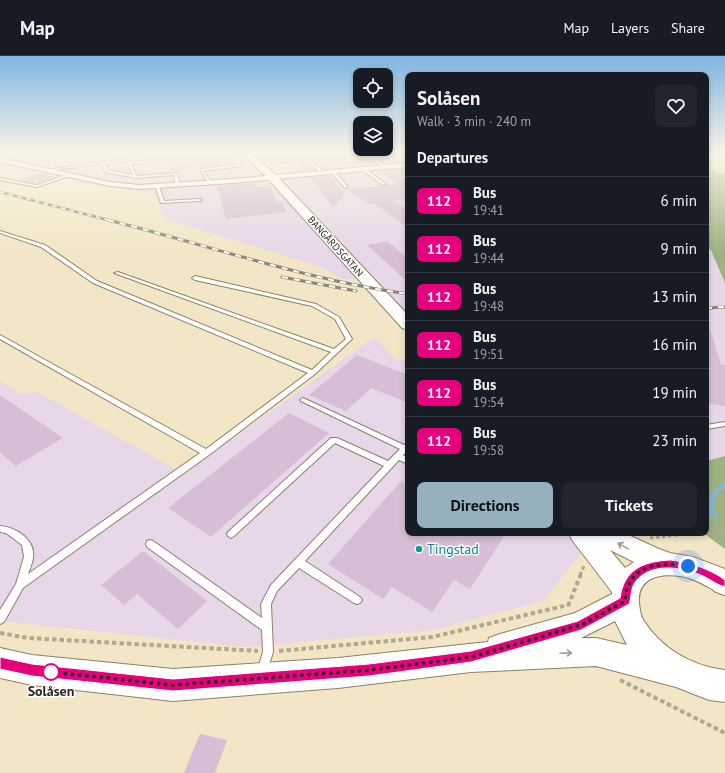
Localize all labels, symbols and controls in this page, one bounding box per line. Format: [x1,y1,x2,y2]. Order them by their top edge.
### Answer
text: Map [20,16,55,40]
text: Map [563,19,589,37]
text: Layers [611,19,649,37]
text: Share [671,19,705,37]
map controls [353,68,393,156]
button: locate [353,68,393,108]
button: heart [655,85,697,127]
text: Solåsen [417,86,480,110]
text: Walk · 3 min · 240 m [417,113,531,130]
button: layers [353,116,393,156]
text: Departures [417,148,488,167]
text: Bus [473,183,496,202]
text: 6 min [660,191,697,210]
text: 112 [427,192,451,210]
text: 19:41 [473,202,504,219]
street label: BANGÅRDSGATAN [305,213,366,279]
text: Bus [473,231,496,250]
text: 9 min [660,239,697,258]
text: 112 [427,240,451,258]
text: 19:44 [473,250,504,267]
text: Bus [473,279,496,298]
text: 13 min [652,287,697,306]
text: 112 [427,288,451,306]
text: 19:48 [473,298,504,315]
text: Bus [473,327,496,346]
text: 16 min [652,335,697,354]
text: 112 [427,336,451,354]
text: 19:51 [473,346,504,363]
text: Bus [473,375,496,394]
text: 19 min [652,383,697,402]
text: 112 [427,384,451,402]
text: 19:54 [473,394,504,411]
text: Bus [473,423,496,442]
text: 23 min [652,431,697,450]
text: 112 [427,432,451,450]
text: 19:58 [473,442,504,459]
button: Directions [417,482,553,528]
button: Tickets [561,482,697,528]
place label: Tingstad [427,540,479,558]
one-way arrow [617,541,629,549]
marker: Tingstad [414,544,424,554]
your location [678,556,698,576]
one-way arrow [559,650,572,657]
marker: Solåsen [42,663,60,681]
place label: Solåsen [28,682,74,700]

